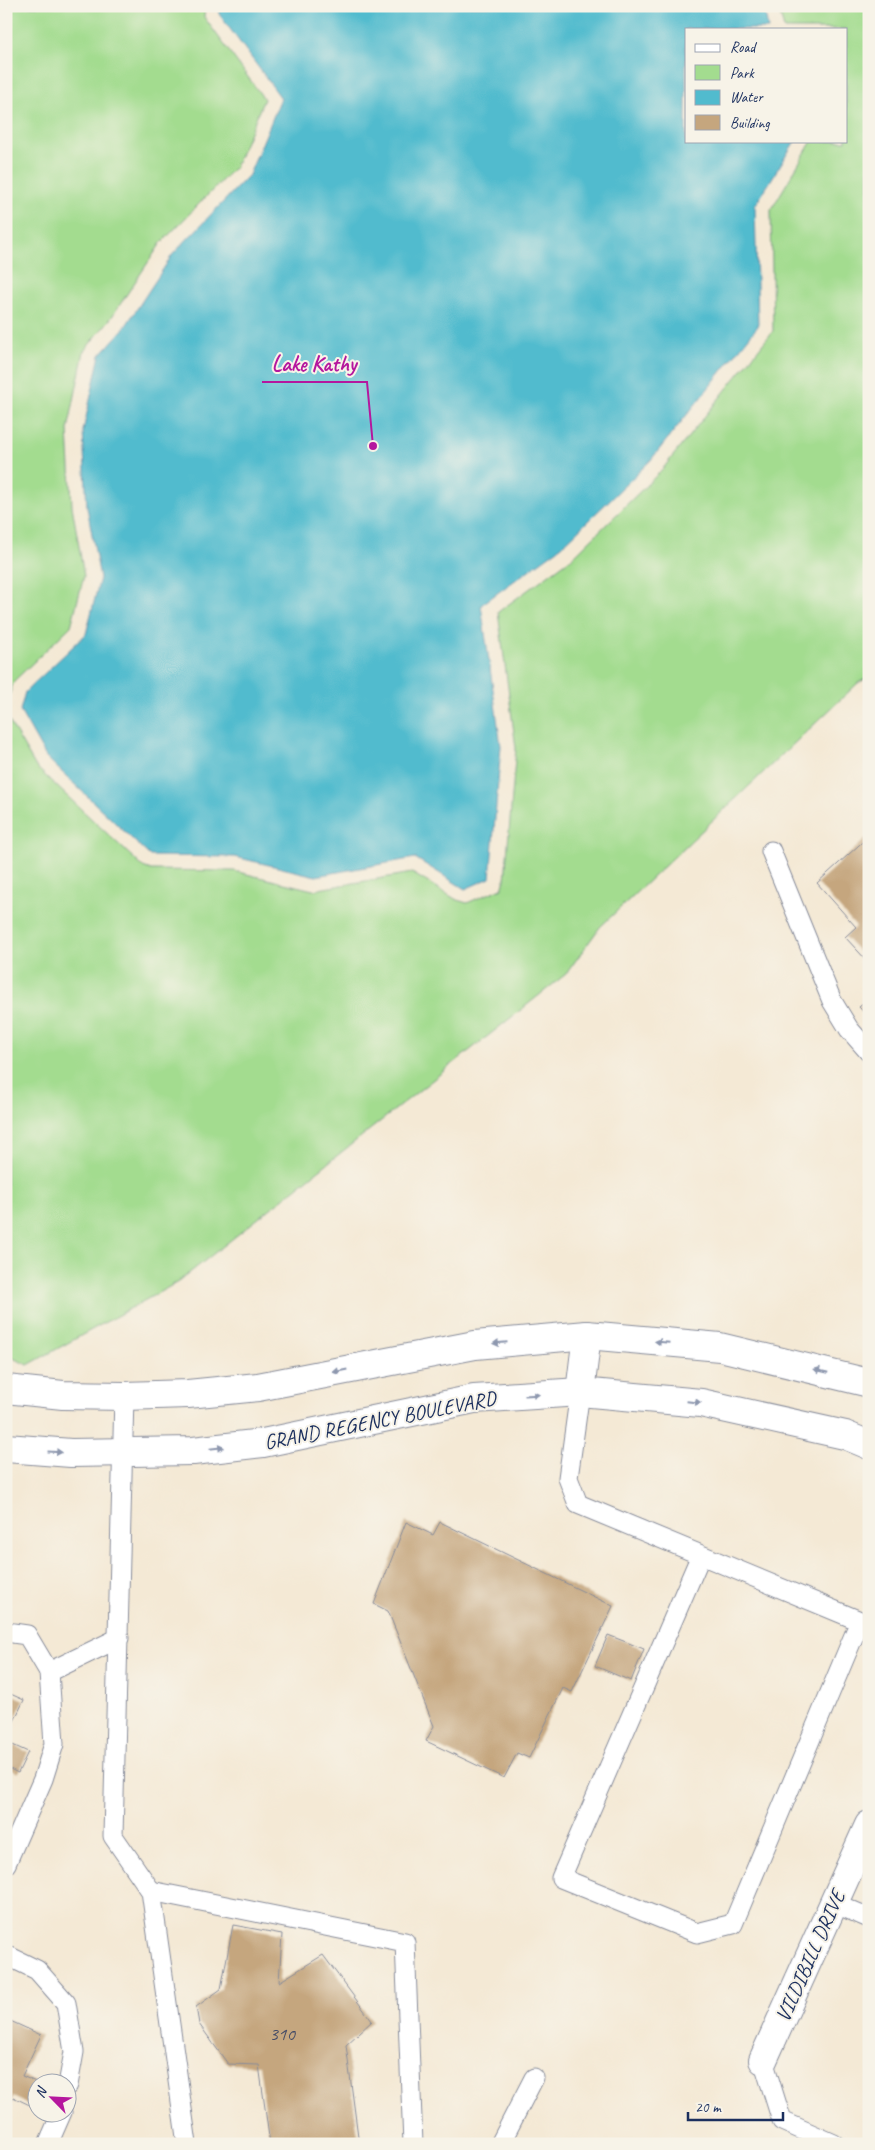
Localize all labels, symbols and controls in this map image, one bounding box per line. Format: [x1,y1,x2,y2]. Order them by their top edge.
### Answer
legend [685,28,848,142]
text: Road [730,38,757,57]
text: Park [730,64,755,83]
text: Water [730,88,764,107]
text: Building [730,114,770,133]
callout: Lake Kathy [262,345,367,382]
text: Lake Kathy [272,350,359,378]
one-way arrow [654,1338,670,1346]
one-way arrow [492,1339,508,1347]
one-way arrow [332,1367,348,1375]
one-way arrow [814,1367,829,1375]
street label: GRAND REGENCY BOULEVARD [262,1384,500,1455]
one-way arrow [524,1391,540,1399]
one-way arrow [686,1398,702,1406]
one-way arrow [209,1444,225,1452]
one-way arrow [47,1448,63,1456]
street label: VILDIBILL DRIVE [769,1884,852,2026]
house number: 310 [269,2022,296,2046]
north arrow [28,2072,78,2122]
text: N [31,2083,51,2100]
scale bar [688,2090,782,2122]
text: 20 m [695,2098,722,2117]

